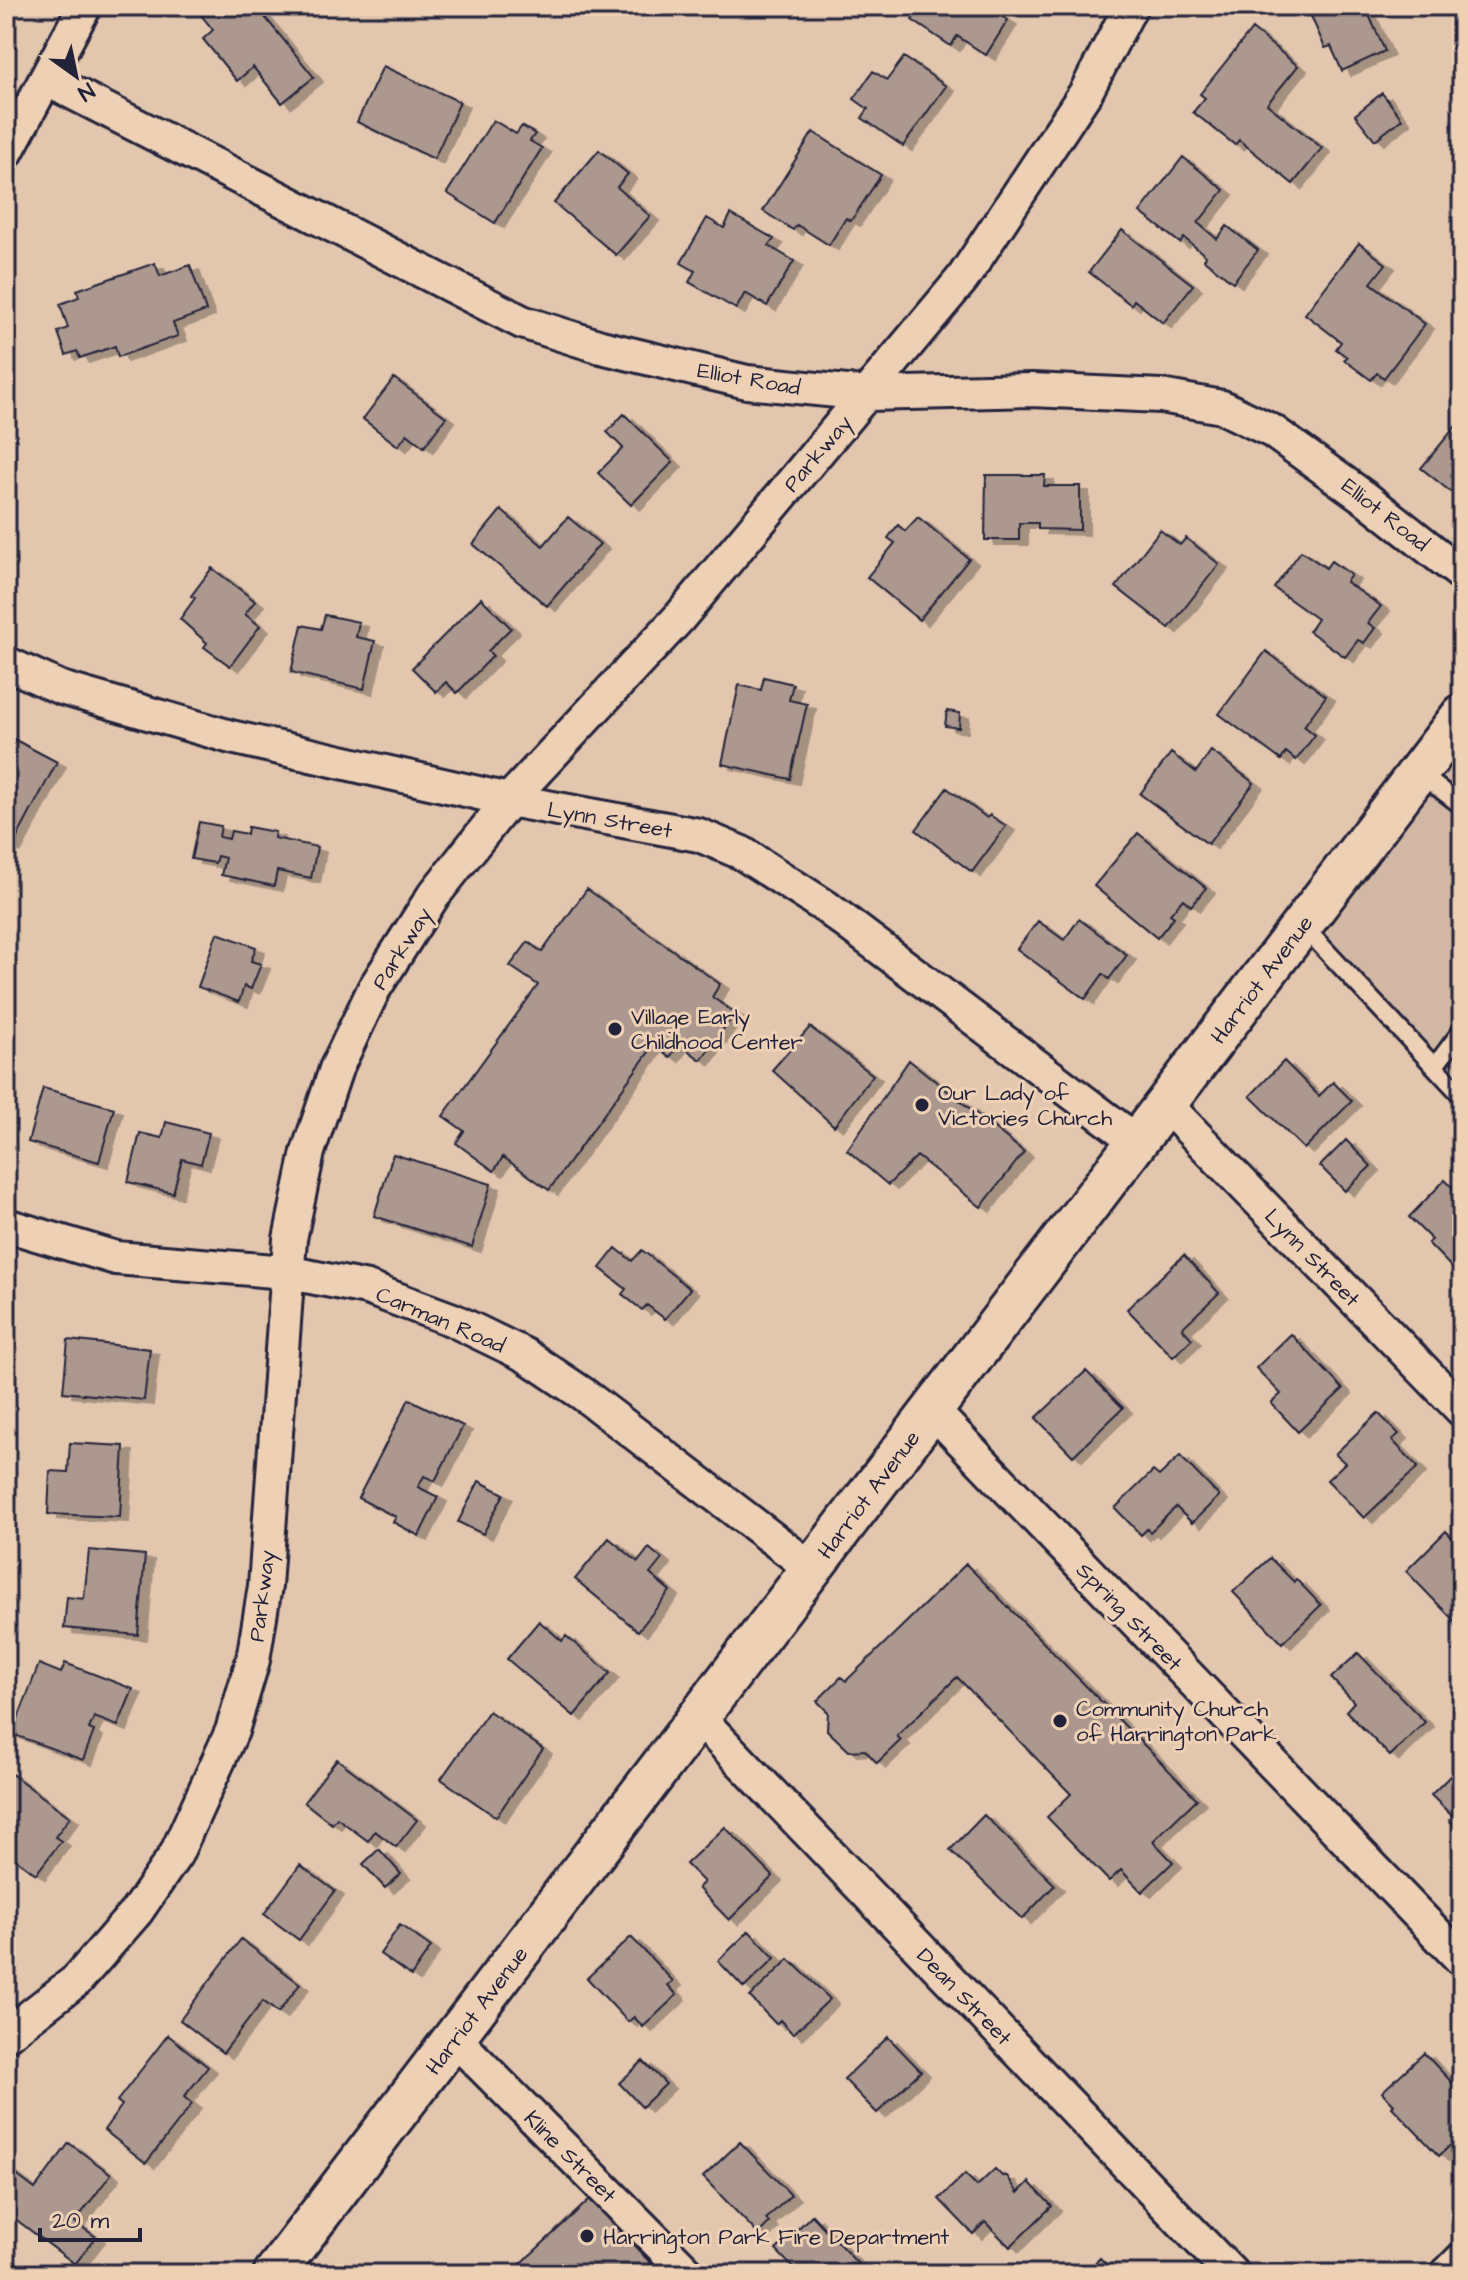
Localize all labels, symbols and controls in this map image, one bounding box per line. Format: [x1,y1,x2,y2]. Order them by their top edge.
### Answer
north arrow [36,36,116,116]
text: N [72,75,100,108]
street label: Elliot Road [695,355,803,404]
street label: Parkway [777,409,860,500]
street label: Elliot Road [1335,471,1436,559]
street label: Lynn Street [545,794,675,848]
street label: Parkway [365,902,441,997]
street label: Harriot Avenue [1204,909,1321,1051]
place label: Village Early Childhood Center [631,1002,803,1058]
marker: Village Early Childhood Center [606,1020,624,1038]
place label: Our Lady of Victories Church [938,1078,1112,1134]
marker: Our Lady of Victories Church [913,1096,931,1114]
street label: Lynn Street [1256,1202,1367,1315]
street label: Carman Road [371,1279,510,1362]
street label: Harriot Avenue [811,1424,928,1566]
street label: Parkway [242,1549,284,1644]
street label: Spring Street [1068,1556,1189,1679]
place label: Community Church of Harrington Park [1076,1694,1277,1751]
marker: Community Church of Harrington Park [1051,1712,1069,1730]
street label: Harriot Avenue [419,1940,536,2082]
street label: Dean Street [909,1941,1019,2053]
street label: Kline Street [517,2104,623,2210]
scale bar [40,2192,140,2242]
text: 20 m [52,2204,109,2238]
place label: Harrington Park Fire Department [603,2222,949,2254]
marker: Harrington Park Fire Department [578,2227,596,2245]

